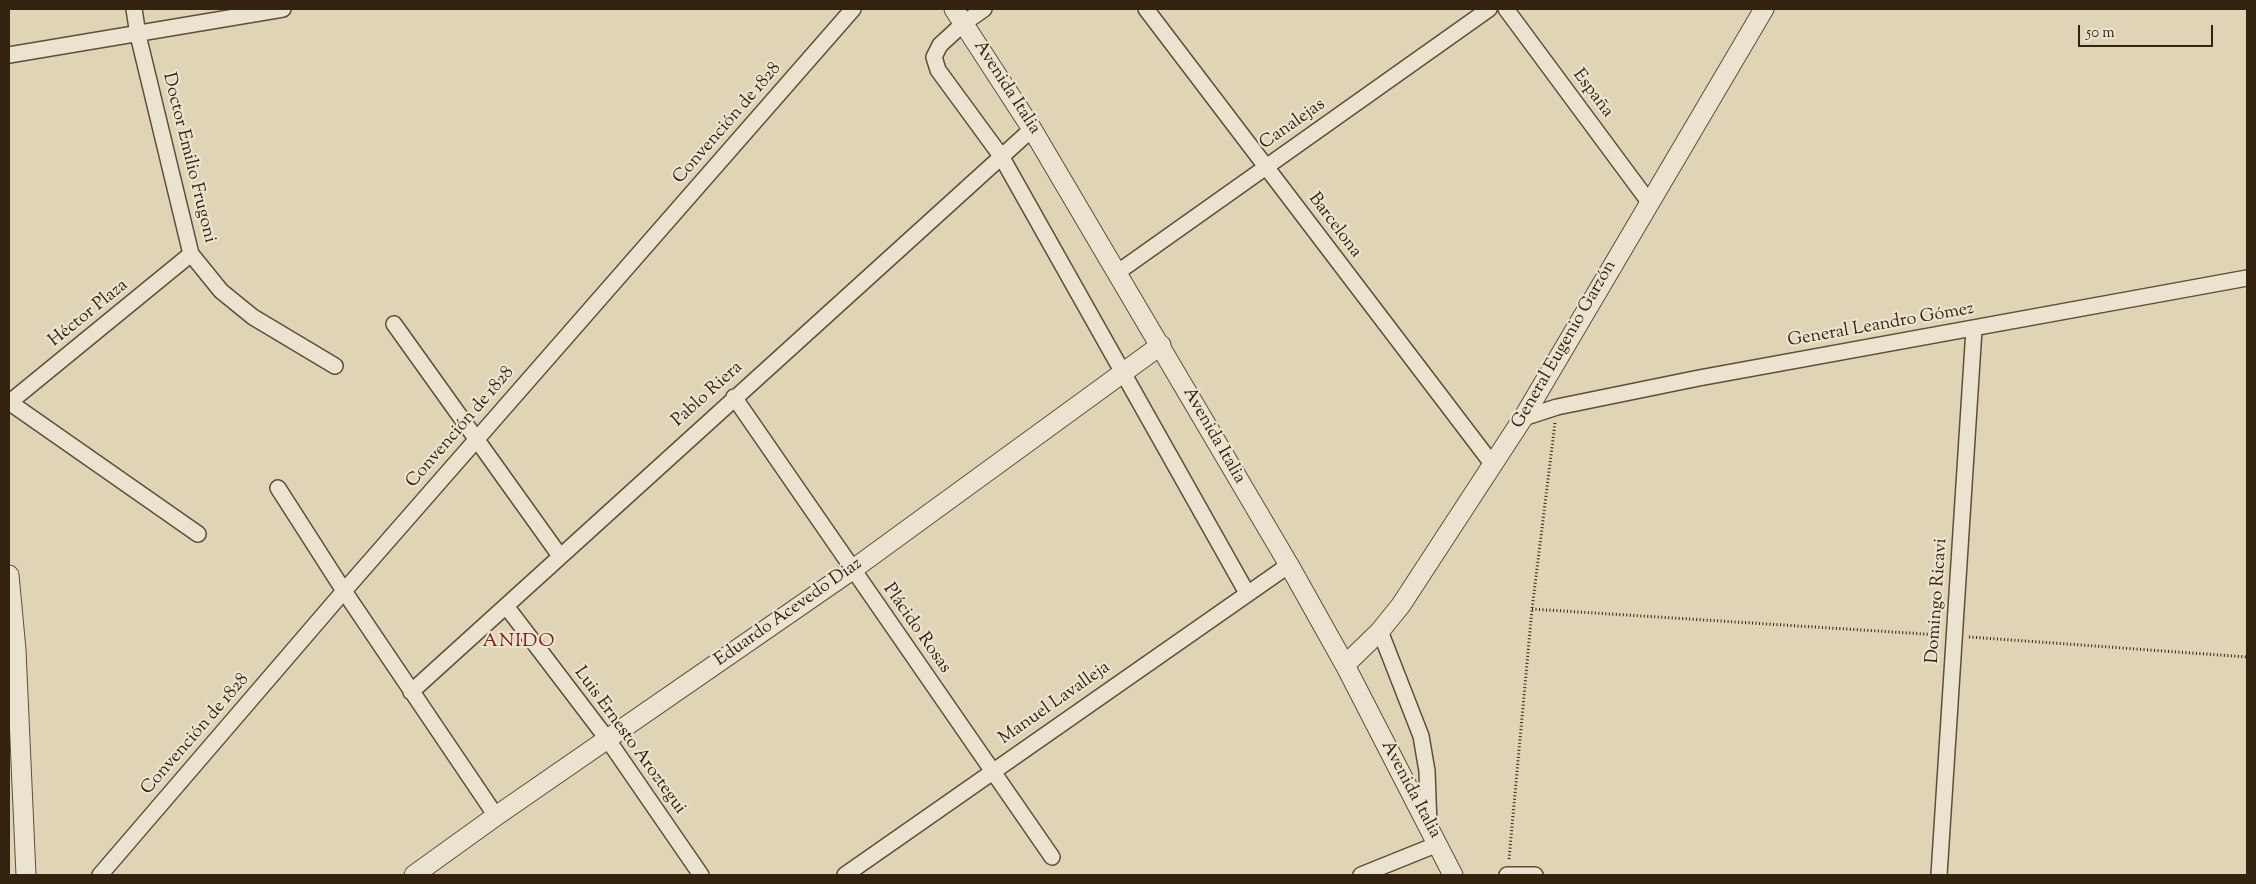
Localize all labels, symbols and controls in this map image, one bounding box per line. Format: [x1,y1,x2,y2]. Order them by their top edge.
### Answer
scale bar [2081,15,2216,47]
text: 50 m [2086,23,2115,44]
street label: Avenida Italia [968,37,1044,139]
street label: Convención de 1828 [669,59,787,189]
street label: España [1567,65,1617,123]
street label: Doctor Emilio Frugoni [156,71,220,245]
street label: Canalejas [1256,95,1330,155]
street label: Barcelona [1302,189,1366,263]
street label: General Eugenio Garzón [1508,257,1622,433]
street label: Héctor Plaza [45,275,133,353]
street label: General Leandro Gómez [1786,299,1976,353]
street label: Pablo Riera [668,358,748,432]
street label: Convención de 1828 [402,363,520,493]
street label: Avenida Italia [1177,384,1249,488]
street label: Domingo Ricavi [1923,538,1953,664]
street label: Eduardo Acevedo Diaz [711,554,867,672]
street label: Plácido Rosas [877,580,955,678]
district label: ANIDO [482,632,556,654]
street label: Manuel Lavalleja [995,658,1115,750]
street label: Luis Ernesto Aroztegui [568,663,690,819]
street label: Convención de 1828 [137,670,255,800]
street label: Avenida Italia [1375,737,1445,843]

